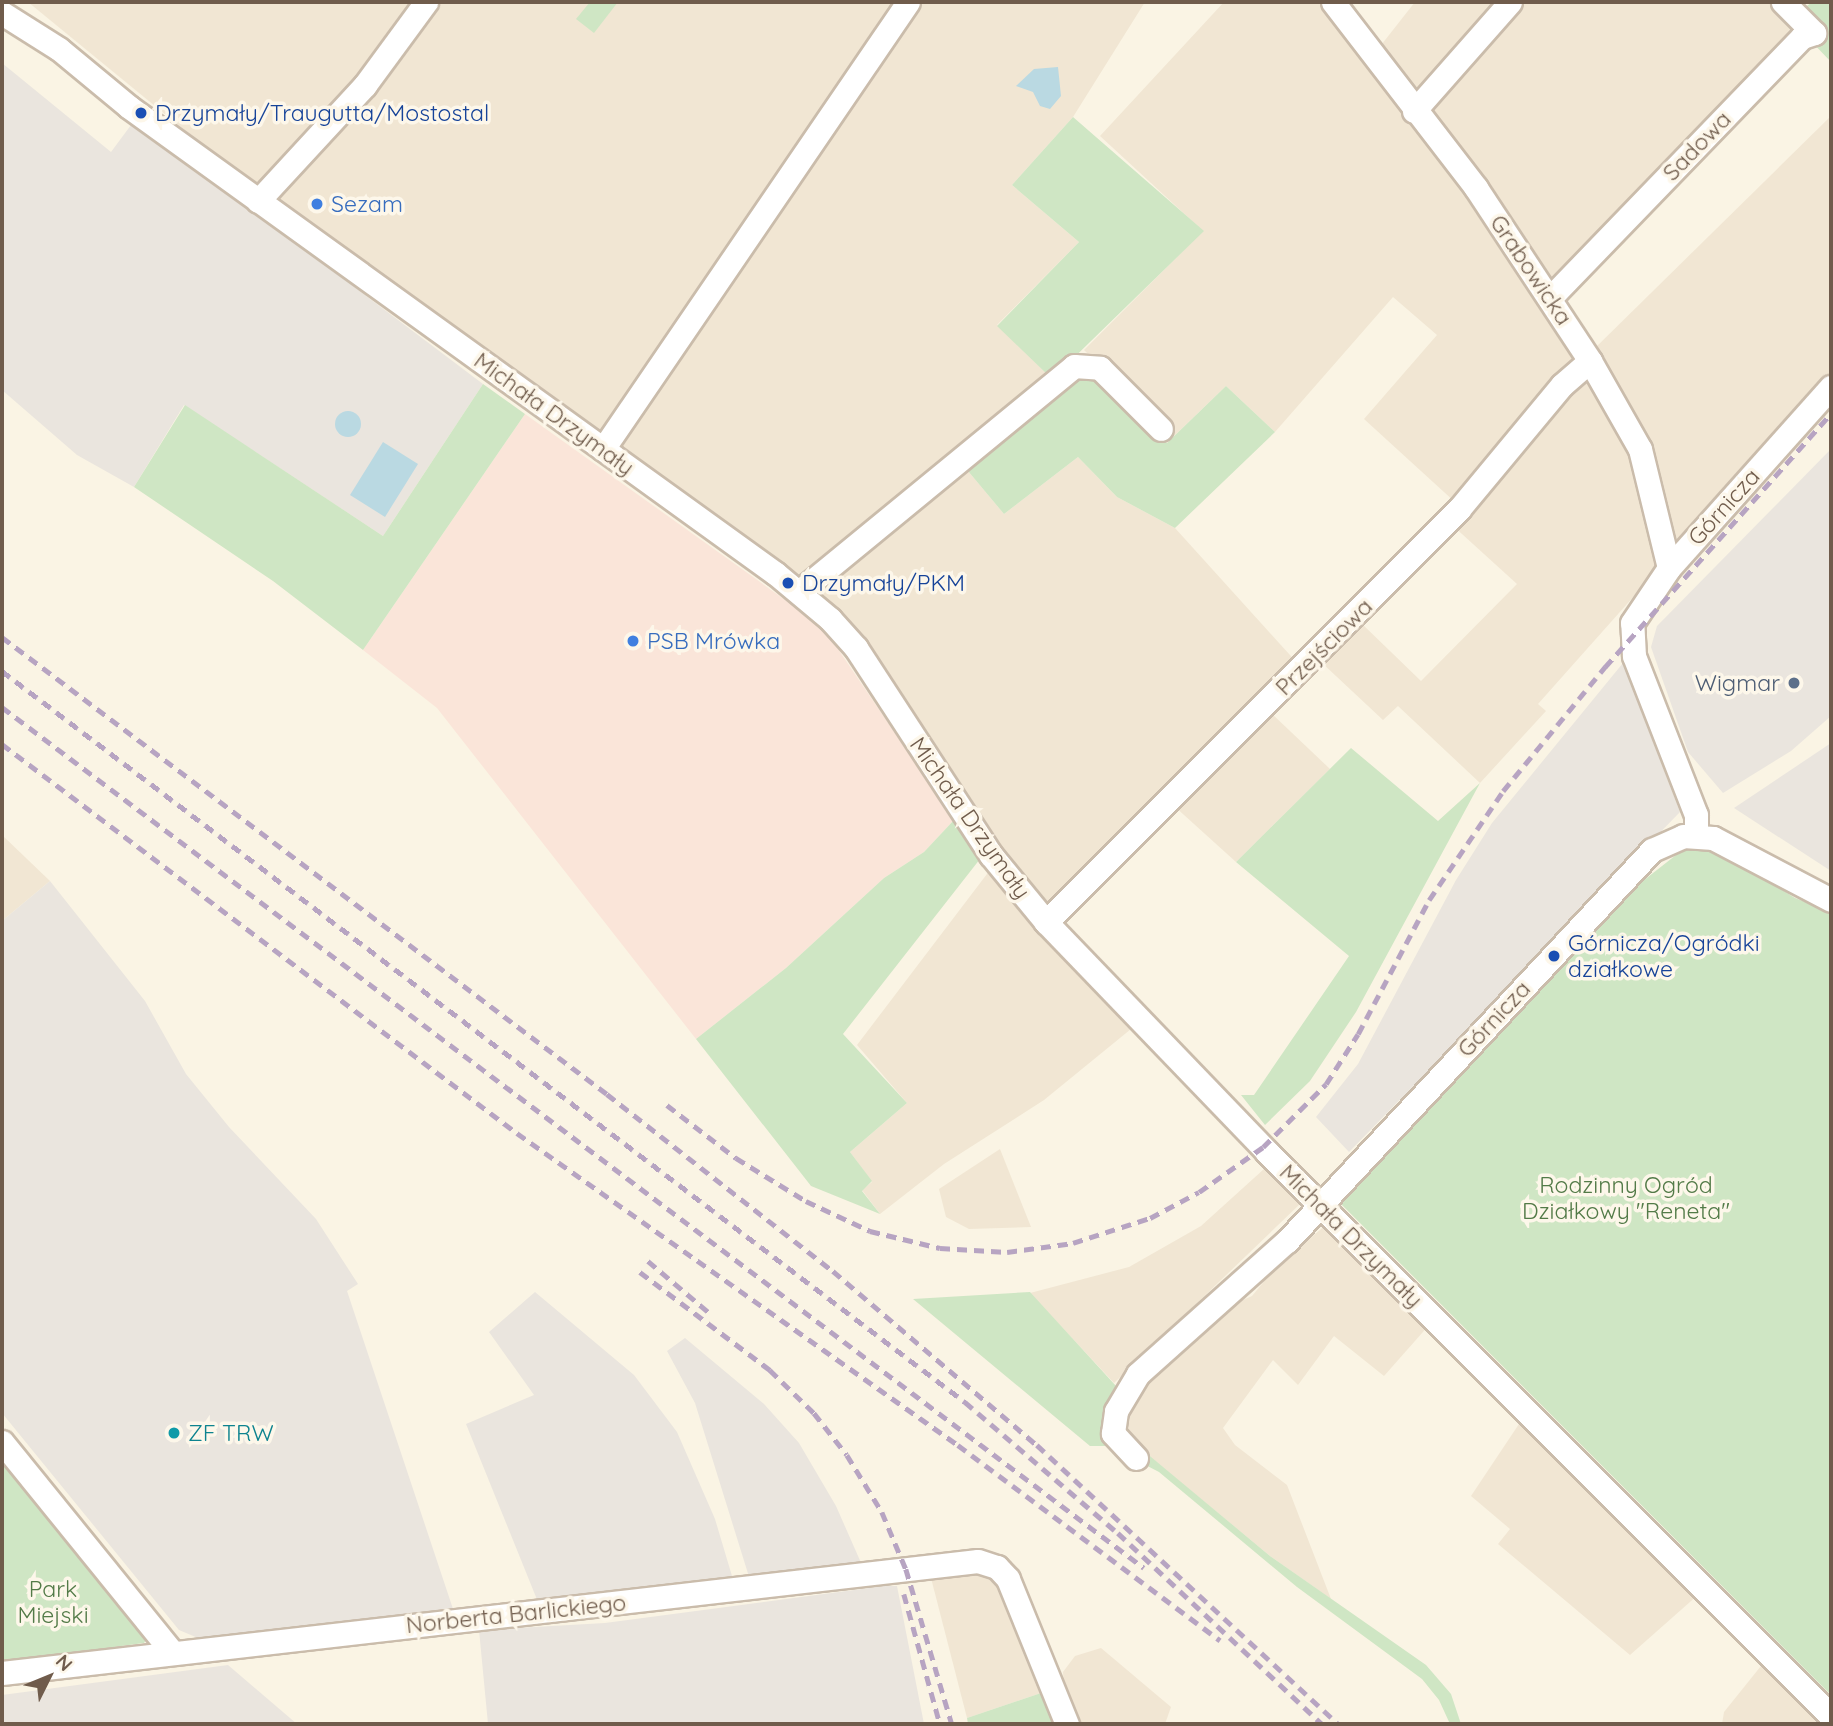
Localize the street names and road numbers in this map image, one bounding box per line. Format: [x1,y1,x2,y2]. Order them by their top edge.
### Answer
street label: Sadowa [1657,105,1737,187]
street label: Grabowicka [1484,210,1578,330]
street label: Michała Drzymały [469,347,639,481]
street label: Górnicza [1682,463,1766,551]
street label: Przejściowa [1270,593,1378,701]
street label: Michała Drzymały [904,732,1036,904]
street label: Górnicza [1452,975,1536,1063]
street label: Michała Drzymały [1274,1159,1428,1313]
street label: Norberta Barlickiego [405,1589,627,1639]

